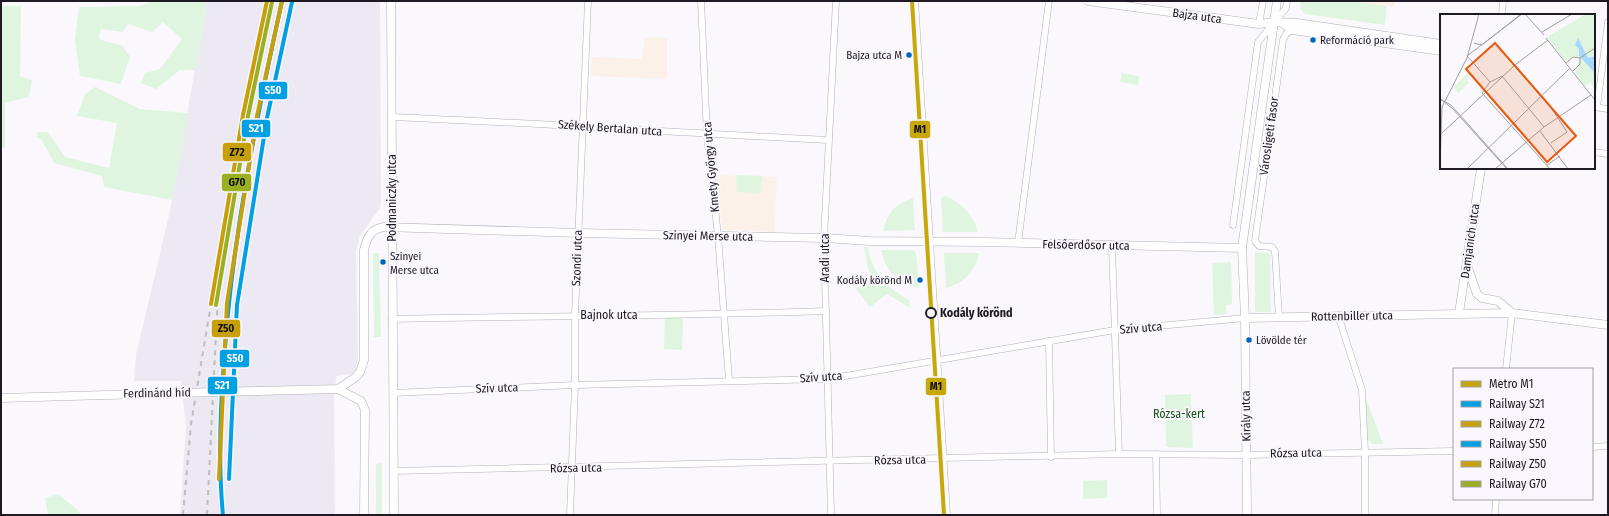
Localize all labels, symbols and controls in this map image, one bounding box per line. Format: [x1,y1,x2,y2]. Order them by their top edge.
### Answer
street label: Bajza utca [1171,6,1223,26]
inset map [1440,14,1595,169]
place label: Reformáció park [1320,34,1395,47]
marker: Reformáció park [1308,35,1318,45]
place label: Bajza utca M [846,49,902,62]
marker: Bajza utca M [904,50,914,60]
line badge: S50 [258,81,288,100]
text: S50 [264,84,282,97]
street label: Városligeti fasor [1257,95,1282,176]
street label: Székely Bertalan utca [557,117,663,139]
line badge: S21 [241,119,271,138]
line badge: M1 [909,120,931,139]
street label: Kmety György utca [700,121,722,213]
text: S21 [248,122,264,135]
text: M1 [914,123,926,136]
line badge: Z72 [222,142,252,162]
text: Z72 [229,146,245,159]
street label: Podmaniczky utca [385,154,399,242]
line badge: G70 [221,173,252,192]
text: G70 [229,176,245,189]
street label: Damjanich utca [1458,203,1482,279]
street label: Szinyei Merse utca [663,228,753,244]
street label: Szondi utca [569,230,585,286]
street label: Aradi utca [818,233,832,283]
street label: Felsőerdősor utca [1042,237,1130,253]
place label: Szinyei Merse utca [390,250,439,277]
marker: Szinyei Merse utca [378,257,388,267]
place label: Kodály körönd M [837,274,912,287]
marker: Kodály körönd M [915,275,925,285]
place label: Kodály körönd [940,306,1013,320]
marker: Kodály körönd [925,307,937,319]
street label: Bajnok utca [580,308,638,322]
street label: Rottenbiller utca [1311,308,1393,324]
line badge: Z50 [211,319,241,338]
street label: Szív utca [1119,319,1163,337]
text: Z50 [218,322,234,335]
place label: Lövölde tér [1256,334,1307,347]
marker: Lövölde tér [1244,335,1254,345]
line badge: S50 [219,349,250,368]
text: S50 [226,352,244,365]
legend [1453,368,1593,500]
street label: Szív utca [799,369,843,385]
line badge: S21 [207,376,238,395]
line badge: M1 [925,377,947,396]
text: Metro M1 [1489,377,1533,391]
text: S21 [214,379,230,392]
street label: Szív utca [475,380,519,396]
text: M1 [930,380,942,393]
street label: Ferdinánd híd [123,385,191,401]
street label: Király utca [1239,390,1253,442]
text: Railway S21 [1489,397,1545,411]
park label: Rózsa-kert [1153,407,1205,421]
text: Railway Z72 [1489,417,1545,431]
text: Railway S50 [1489,437,1547,451]
street label: Rózsa utca [1270,446,1322,460]
street label: Rózsa utca [874,453,926,467]
text: Railway Z50 [1489,457,1546,471]
street label: Rózsa utca [550,461,602,475]
text: Railway G70 [1489,477,1547,491]

